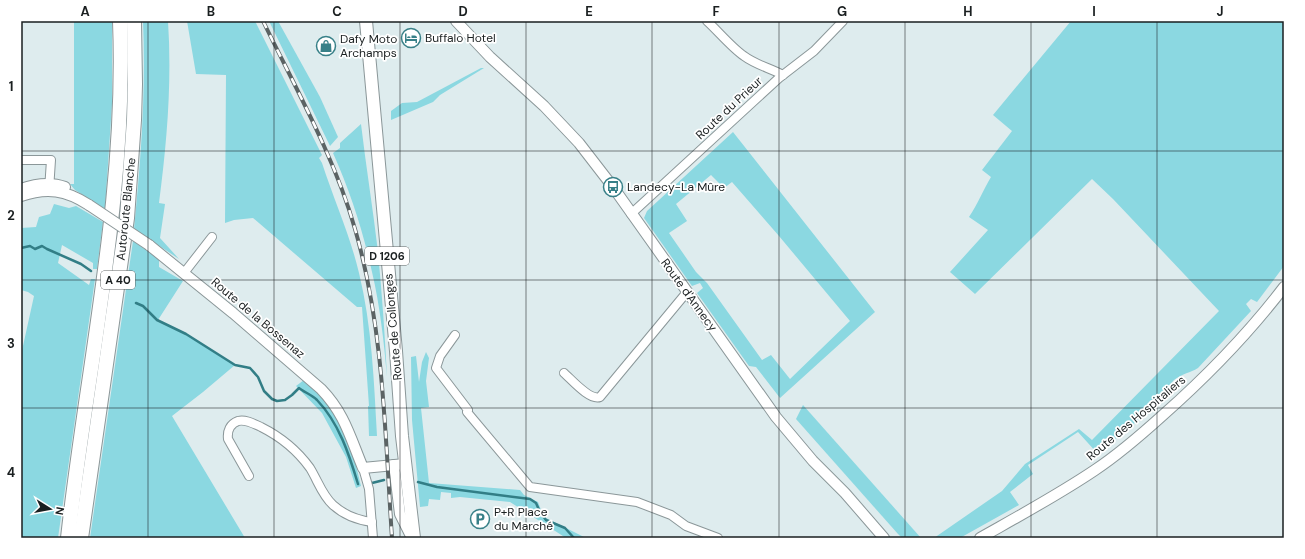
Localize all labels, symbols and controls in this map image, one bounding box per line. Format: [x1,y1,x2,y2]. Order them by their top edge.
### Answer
text: A [80,3,90,20]
text: B [207,3,215,20]
text: C [332,3,342,20]
text: D [458,3,468,20]
text: E [585,3,593,20]
text: F [712,3,720,20]
text: G [837,3,847,20]
text: H [963,3,973,20]
text: I [1092,3,1096,20]
text: J [1216,3,1224,20]
hotel icon: Buffalo Hotel [400,27,422,49]
place label: Buffalo Hotel [425,30,496,46]
place label: Dafy Moto Archamps [340,31,397,61]
shop icon: Dafy Moto Archamps [315,35,337,57]
street label: Route du Prieur [692,73,766,143]
text: 1 [9,78,13,95]
street label: Autoroute Blanche [113,157,139,261]
bus stop icon: Landecy-La Mûre [602,176,624,198]
place label: Landecy-La Mûre [627,179,725,195]
text: 2 [7,207,15,224]
road number: D 1206 [365,247,409,265]
street label: Route d'Annecy [657,255,721,335]
road number: A 40 [101,271,135,289]
street label: Route de Collonges [380,273,406,381]
street label: Route de la Bossenaz [208,274,308,362]
text: 3 [7,335,15,352]
street label: Route des Hospitaliers [1083,372,1189,464]
text: 4 [7,464,15,481]
north arrow [30,489,70,529]
place label: P+R Place du Marché [494,504,553,534]
text: N [52,506,67,516]
parking icon: P+R Place du Marché [469,508,491,530]

